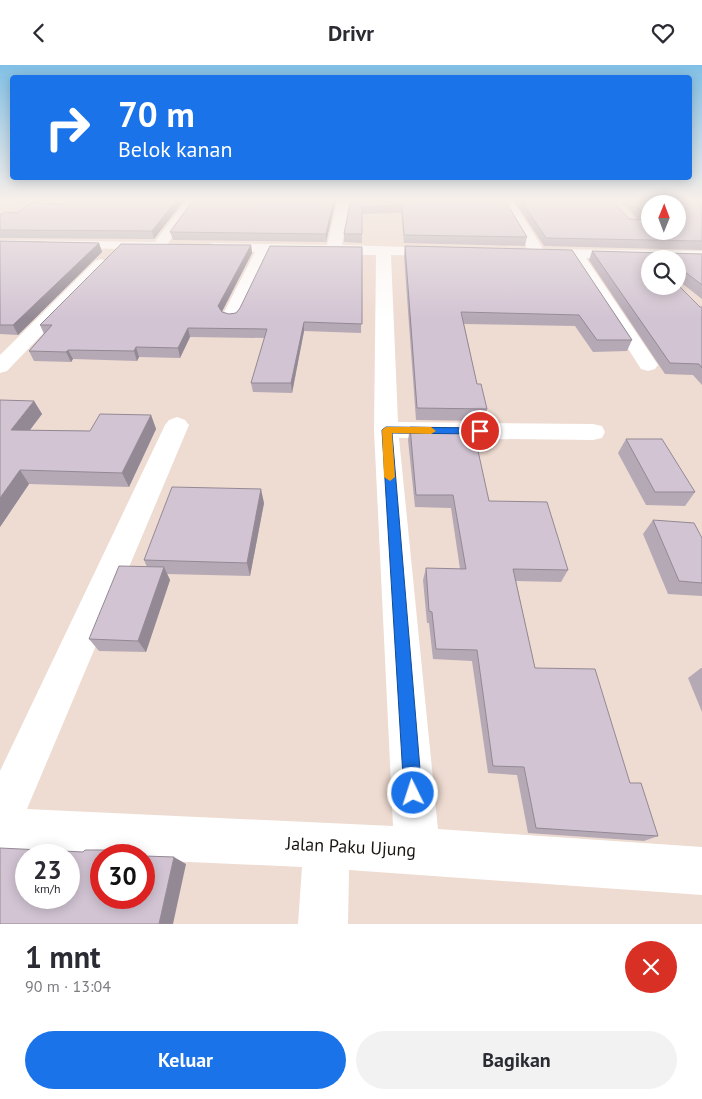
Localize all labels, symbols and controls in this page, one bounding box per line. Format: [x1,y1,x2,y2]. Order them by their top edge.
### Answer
icon: back [25,19,53,47]
text: Drivr [328,19,374,47]
icon: heart [649,19,677,47]
text: 70 m [118,91,195,137]
icon: right [35,95,100,160]
text: Belok kanan [118,135,232,163]
north arrow [641,195,686,240]
map controls [641,195,686,295]
button: search [641,250,686,295]
pin [459,410,501,452]
icon: arrive [466,417,494,445]
position arrow [386,766,438,818]
street label: Jalan Paku Ujung [284,832,417,861]
speed limit sign: 30 [90,844,155,909]
text: 23 [33,854,62,886]
text: km/h [34,881,61,896]
text: 1 mnt [25,937,101,976]
button: close [625,941,677,993]
text: 90 m · 13:04 [25,976,111,996]
button: Keluar [25,1031,346,1089]
button: Bagikan [356,1031,677,1089]

